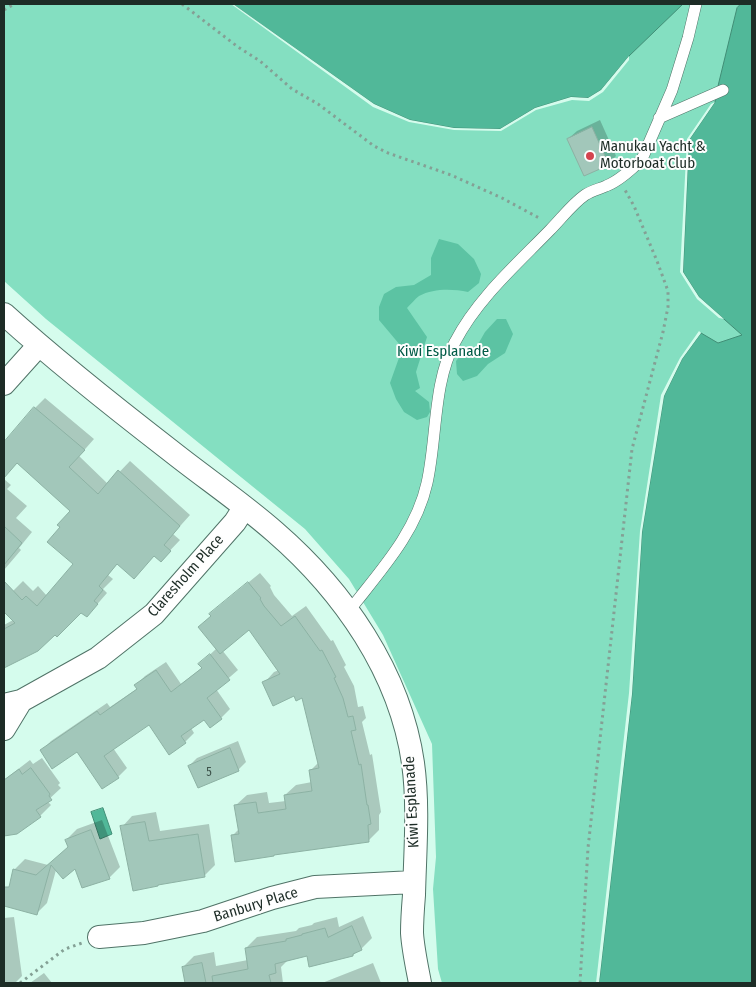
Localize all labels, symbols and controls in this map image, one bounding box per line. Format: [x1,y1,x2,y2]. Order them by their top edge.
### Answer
place label: Manukau Yacht & Motorboat Club [600,138,706,173]
marker: Manukau Yacht & Motorboat Club [584,150,596,162]
park label: Kiwi Esplanade [397,343,489,361]
street label: Claresholm Place [144,531,228,621]
street label: Kiwi Esplanade [401,756,423,848]
house number: 5 [206,766,212,780]
street label: Banbury Place [212,884,300,926]

